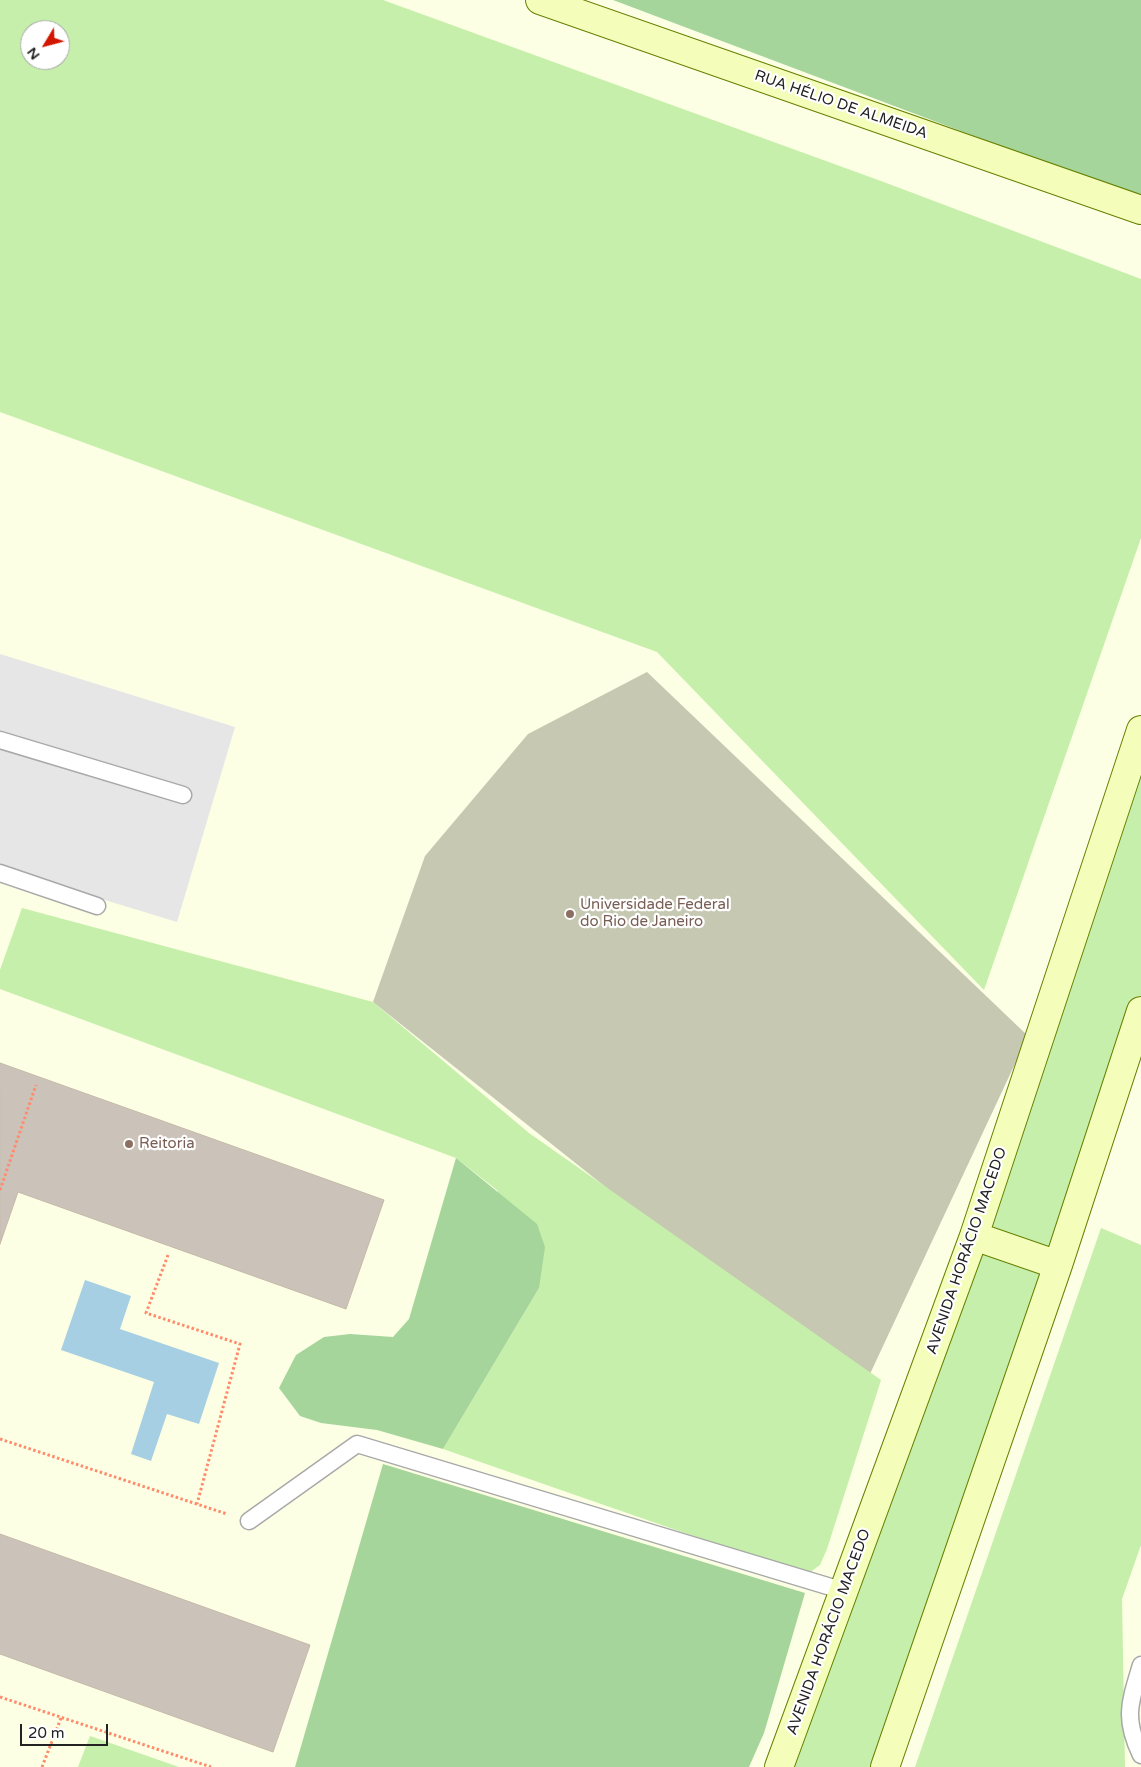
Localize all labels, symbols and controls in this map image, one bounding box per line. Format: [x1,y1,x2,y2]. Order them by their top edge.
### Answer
north arrow [20,20,70,70]
text: N [23,44,44,63]
street label: RUA HÉLIO DE ALMEIDA [752,67,930,143]
place label: Universidade Federal do Rio de Janeiro [580,896,730,931]
marker: Universidade Federal do Rio de Janeiro [564,908,576,920]
place label: Reitoria [139,1135,195,1153]
marker: Reitoria [123,1138,135,1150]
street label: AVENIDA HORÁCIO MACEDO [923,1145,1011,1357]
street label: AVENIDA HORÁCIO MACEDO [783,1527,875,1737]
scale bar [22,1714,110,1746]
text: 20 m [28,1724,65,1742]

